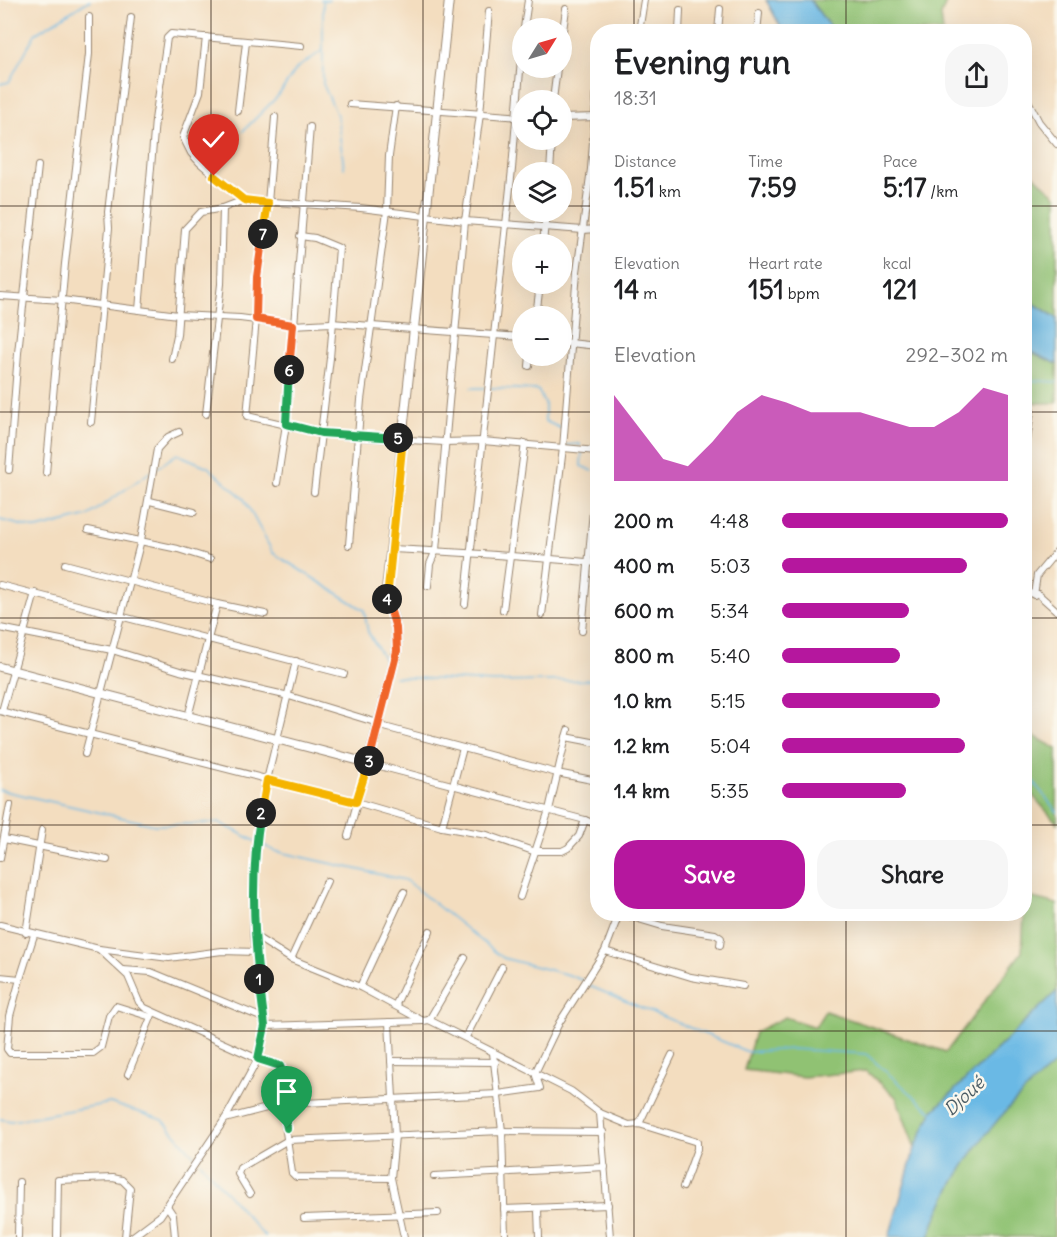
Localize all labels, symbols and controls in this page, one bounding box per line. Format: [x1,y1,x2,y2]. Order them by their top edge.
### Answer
north arrow [512,18,572,78]
map controls [512,18,572,366]
text: Evening run [614,41,790,83]
button: share [945,44,1008,107]
text: 18:31 [614,85,657,110]
button: locate [512,90,572,150]
pin [188,114,239,176]
icon: check [197,123,230,156]
text: Distance [614,151,676,171]
text: Time [748,151,783,171]
text: Pace [883,151,917,171]
button: layers [512,162,572,222]
text: 1.51 [614,171,655,204]
text: 7:59 [748,171,797,204]
text: 5:17 [883,171,927,204]
text: km [655,181,681,201]
text: /km [927,181,958,201]
pin: 7 [248,219,278,249]
text: 7 [259,224,267,244]
button: + [512,234,572,294]
text: Elevation [614,253,680,273]
text: Heart rate [748,253,823,273]
text: kcal [883,253,911,273]
text: 14 [614,273,639,306]
text: 151 [748,273,784,306]
text: 121 [883,273,918,306]
text: m [639,283,657,303]
text: bpm [784,283,820,303]
button: − [512,306,572,366]
text: Elevation [614,342,696,367]
text: 292–302 m [905,342,1008,367]
pin: 6 [274,355,304,385]
text: 6 [284,360,294,380]
pin: 5 [383,423,413,453]
text: 5 [393,428,403,448]
text: 200 m [614,508,674,533]
text: 4:48 [710,508,749,533]
text: 400 m [614,553,674,578]
text: 5:03 [710,553,751,578]
pin: 4 [372,584,402,614]
text: 4 [382,589,392,609]
text: 600 m [614,598,674,623]
text: 5:34 [710,598,749,623]
text: 800 m [614,643,674,668]
text: 5:40 [710,643,751,668]
text: 1.0 km [614,688,672,713]
text: 5:15 [710,688,745,713]
text: 1.2 km [614,733,670,758]
text: 5:04 [710,733,751,758]
pin: 3 [354,746,384,776]
text: 3 [364,751,374,771]
text: 1.4 km [614,778,670,803]
text: 5:35 [710,778,749,803]
pin: 2 [246,798,276,828]
text: 2 [257,803,265,823]
button: Save [614,840,805,909]
button: Share [817,840,1008,909]
pin: 1 [244,964,274,994]
text: 1 [256,969,262,989]
pin [261,1066,312,1128]
water label: Djoué [939,1071,990,1120]
icon: arrive [270,1075,303,1108]

